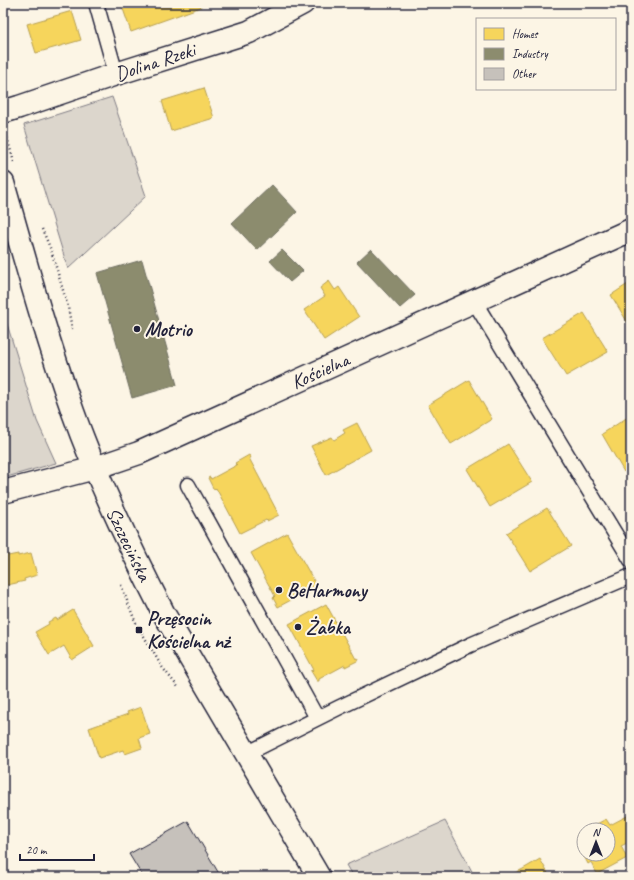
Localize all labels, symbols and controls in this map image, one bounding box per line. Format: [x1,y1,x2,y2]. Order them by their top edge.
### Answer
legend [476,18,616,90]
text: Homes [512,26,539,42]
street label: Dolina Rzeki [112,37,200,87]
text: Industry [512,46,549,62]
text: Other [512,66,538,82]
place label: Motrio [145,317,194,342]
marker: Motrio [132,324,142,334]
street label: Kościelna [287,346,354,395]
street label: Szczecińska [101,503,158,586]
place label: BeHarmony [287,578,369,603]
marker: BeHarmony [274,585,284,595]
place label: Przęsocin Kościelna nż [147,606,232,654]
place label: Żabka [306,615,352,640]
marker: Żabka [293,622,303,632]
marker: Przęsocin Kościelna nż [134,625,144,635]
north arrow [576,822,616,862]
text: N [593,825,602,839]
scale bar [20,836,94,862]
text: 20 m [26,842,48,858]

